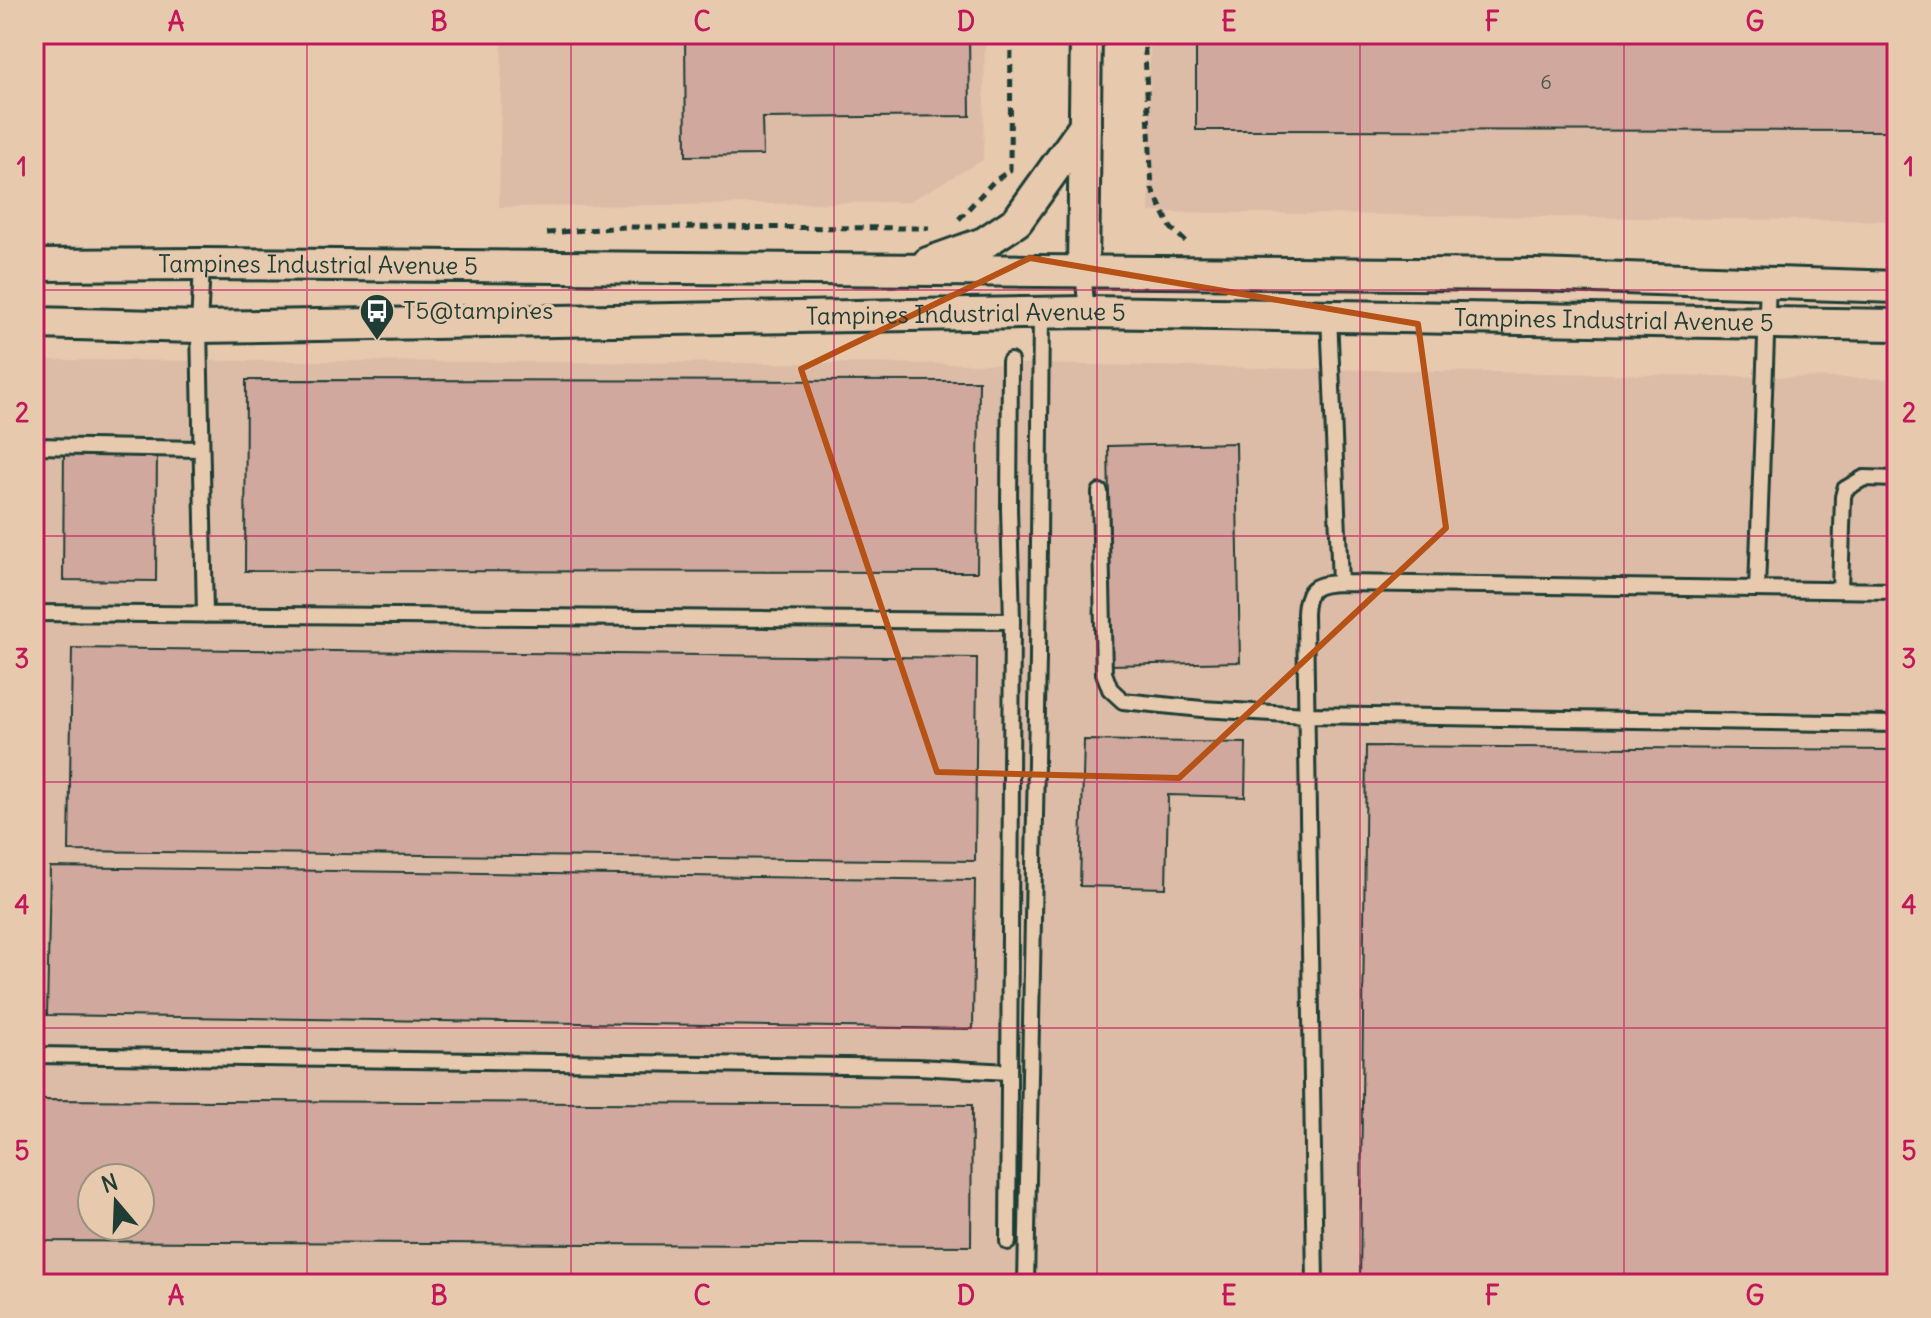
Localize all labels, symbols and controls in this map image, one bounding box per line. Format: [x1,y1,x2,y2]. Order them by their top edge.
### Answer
text: A [168,5,185,38]
text: B [430,5,448,38]
text: C [693,5,711,38]
text: D [957,5,975,38]
text: E [1221,5,1237,38]
text: F [1485,5,1500,38]
text: G [1746,5,1765,38]
house number: 6 [1540,69,1552,94]
text: 1 [17,150,27,183]
text: 1 [1904,150,1914,183]
street label: Tampines Industrial Avenue 5 [158,248,478,280]
bus stop icon: T5@tampines [358,292,396,342]
place label: T5@tampines [403,295,553,325]
street label: Tampines Industrial Avenue 5 [806,296,1126,331]
street label: Tampines Industrial Avenue 5 [1454,302,1774,337]
text: 2 [15,396,29,429]
text: 2 [1902,396,1916,429]
text: 3 [15,642,29,675]
text: 3 [1902,642,1916,675]
text: 4 [14,888,30,921]
text: 4 [1901,888,1917,921]
text: 5 [15,1134,30,1167]
text: 5 [1902,1134,1917,1167]
north arrow [76,1162,156,1242]
text: N [98,1167,121,1199]
text: A [168,1279,185,1312]
text: B [430,1279,448,1312]
text: C [693,1279,711,1312]
text: D [957,1279,975,1312]
text: E [1221,1279,1237,1312]
text: F [1485,1279,1500,1312]
text: G [1746,1279,1765,1312]

